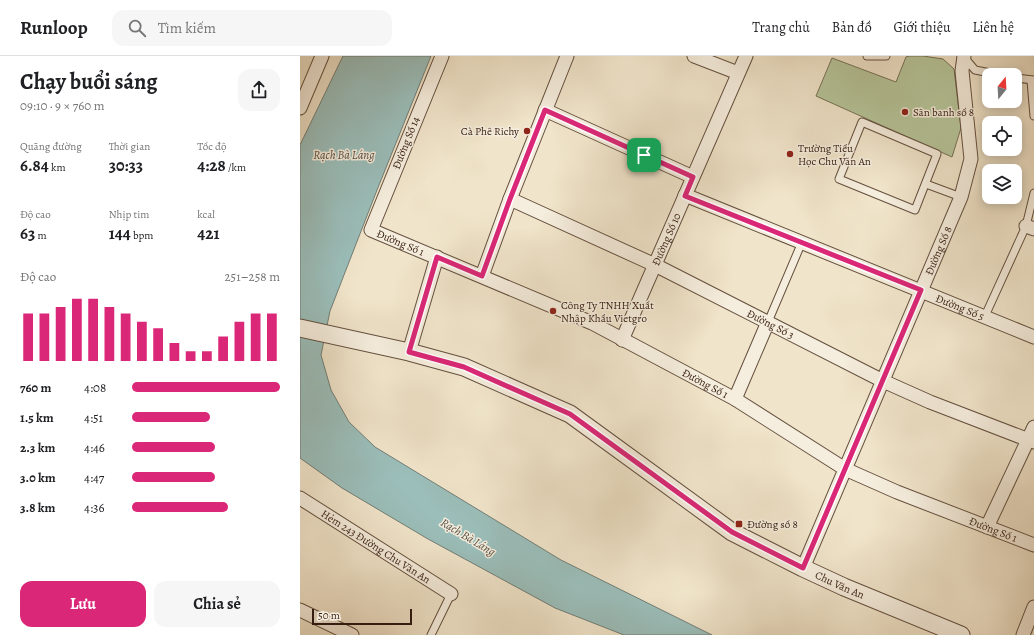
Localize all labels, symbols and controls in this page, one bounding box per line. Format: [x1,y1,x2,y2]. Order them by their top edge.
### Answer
search box [112,10,392,46]
text: Runloop [20,15,88,41]
icon: search [126,17,148,39]
text: Tìm kiếm [158,18,216,38]
text: Trang chủ [752,18,810,37]
text: Bản đồ [832,18,872,37]
text: Giới thiệu [894,18,950,37]
text: Liên hệ [972,18,1014,37]
text: Chạy buổi sáng [20,67,158,97]
north arrow [982,68,1022,108]
map controls [982,68,1022,204]
button: share [238,69,280,111]
text: 09:10 · 9 × 760 m [20,97,104,114]
place label: Sân banh số 8 [913,105,974,120]
marker: Sân banh số 8 [900,107,910,117]
street label: Đường Số 14 [389,115,423,171]
button: locate [982,116,1022,156]
place label: Cà Phê Richy [461,124,519,139]
marker: Cà Phê Richy [522,126,532,136]
pin [627,138,661,172]
text: Quãng đường [20,139,82,154]
text: Thời gian [109,139,150,154]
text: Tốc độ [197,139,226,154]
place label: Trường Tiểu Học Chu Văn An [798,141,871,169]
icon: arrive [633,144,655,166]
water label: Rạch Bà Láng [313,147,375,163]
marker: Trường Tiểu Học Chu Văn An [785,149,795,159]
text: 6.84 [20,154,49,177]
text: 30:33 [109,154,143,177]
text: 4:28 [197,154,226,177]
text: km [49,160,66,175]
text: /km [226,160,246,175]
button: layers [982,164,1022,204]
text: Độ cao [20,207,51,222]
text: Nhịp tim [109,207,149,222]
text: kcal [197,207,215,222]
street label: Đường Số 10 [648,210,684,268]
text: 63 [20,222,35,245]
text: 144 [109,222,131,245]
text: 421 [197,222,220,245]
street label: Đường Số 8 [921,224,955,277]
street label: Đường Số 1 [374,226,427,259]
text: m [35,228,47,243]
text: bpm [131,228,153,243]
text: Độ cao [20,268,56,285]
text: 251–258 m [224,268,280,285]
street label: Đường Số 5 [933,290,987,324]
place label: Công Ty TNHH Xuất Nhập Khẩu Vietgro [561,298,654,326]
marker: Công Ty TNHH Xuất Nhập Khẩu Vietgro [548,306,558,316]
street label: Đường Số 3 [744,306,797,342]
street label: Đường Số 1 [680,365,731,402]
text: 760 m [20,379,51,396]
text: 4:08 [84,379,106,396]
text: 1.5 km [20,409,54,426]
text: 4:51 [84,409,103,426]
text: 2.3 km [20,439,55,456]
text: 4:46 [84,439,105,456]
text: 3.0 km [20,469,56,486]
text: 4:47 [84,469,104,486]
text: 3.8 km [20,499,55,516]
text: 4:36 [84,499,104,516]
street label: Hẻm 243 Đường Chu Văn An [318,506,434,587]
street label: Đường Số 1 [967,513,1020,545]
water label: Rạch Bà Láng [438,514,499,560]
place label: Đường số 8 [747,517,798,532]
marker: Đường số 8 [734,519,744,529]
street label: Chu Văn An [813,567,867,602]
button: Lưu [20,581,146,627]
button: Chia sẻ [154,581,280,627]
scale bar [312,607,412,626]
text: 50 m [318,608,340,623]

